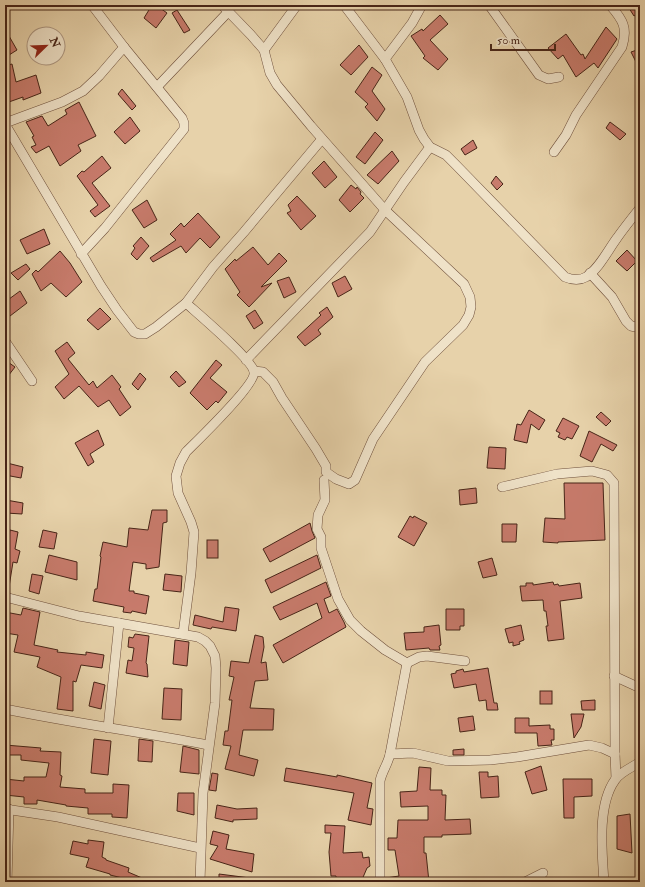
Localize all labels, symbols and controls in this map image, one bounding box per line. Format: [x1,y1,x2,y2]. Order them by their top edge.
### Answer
north arrow [26,26,66,66]
scale bar [491,26,555,52]
text: 50 m [497,33,521,48]
text: N [46,34,63,50]

